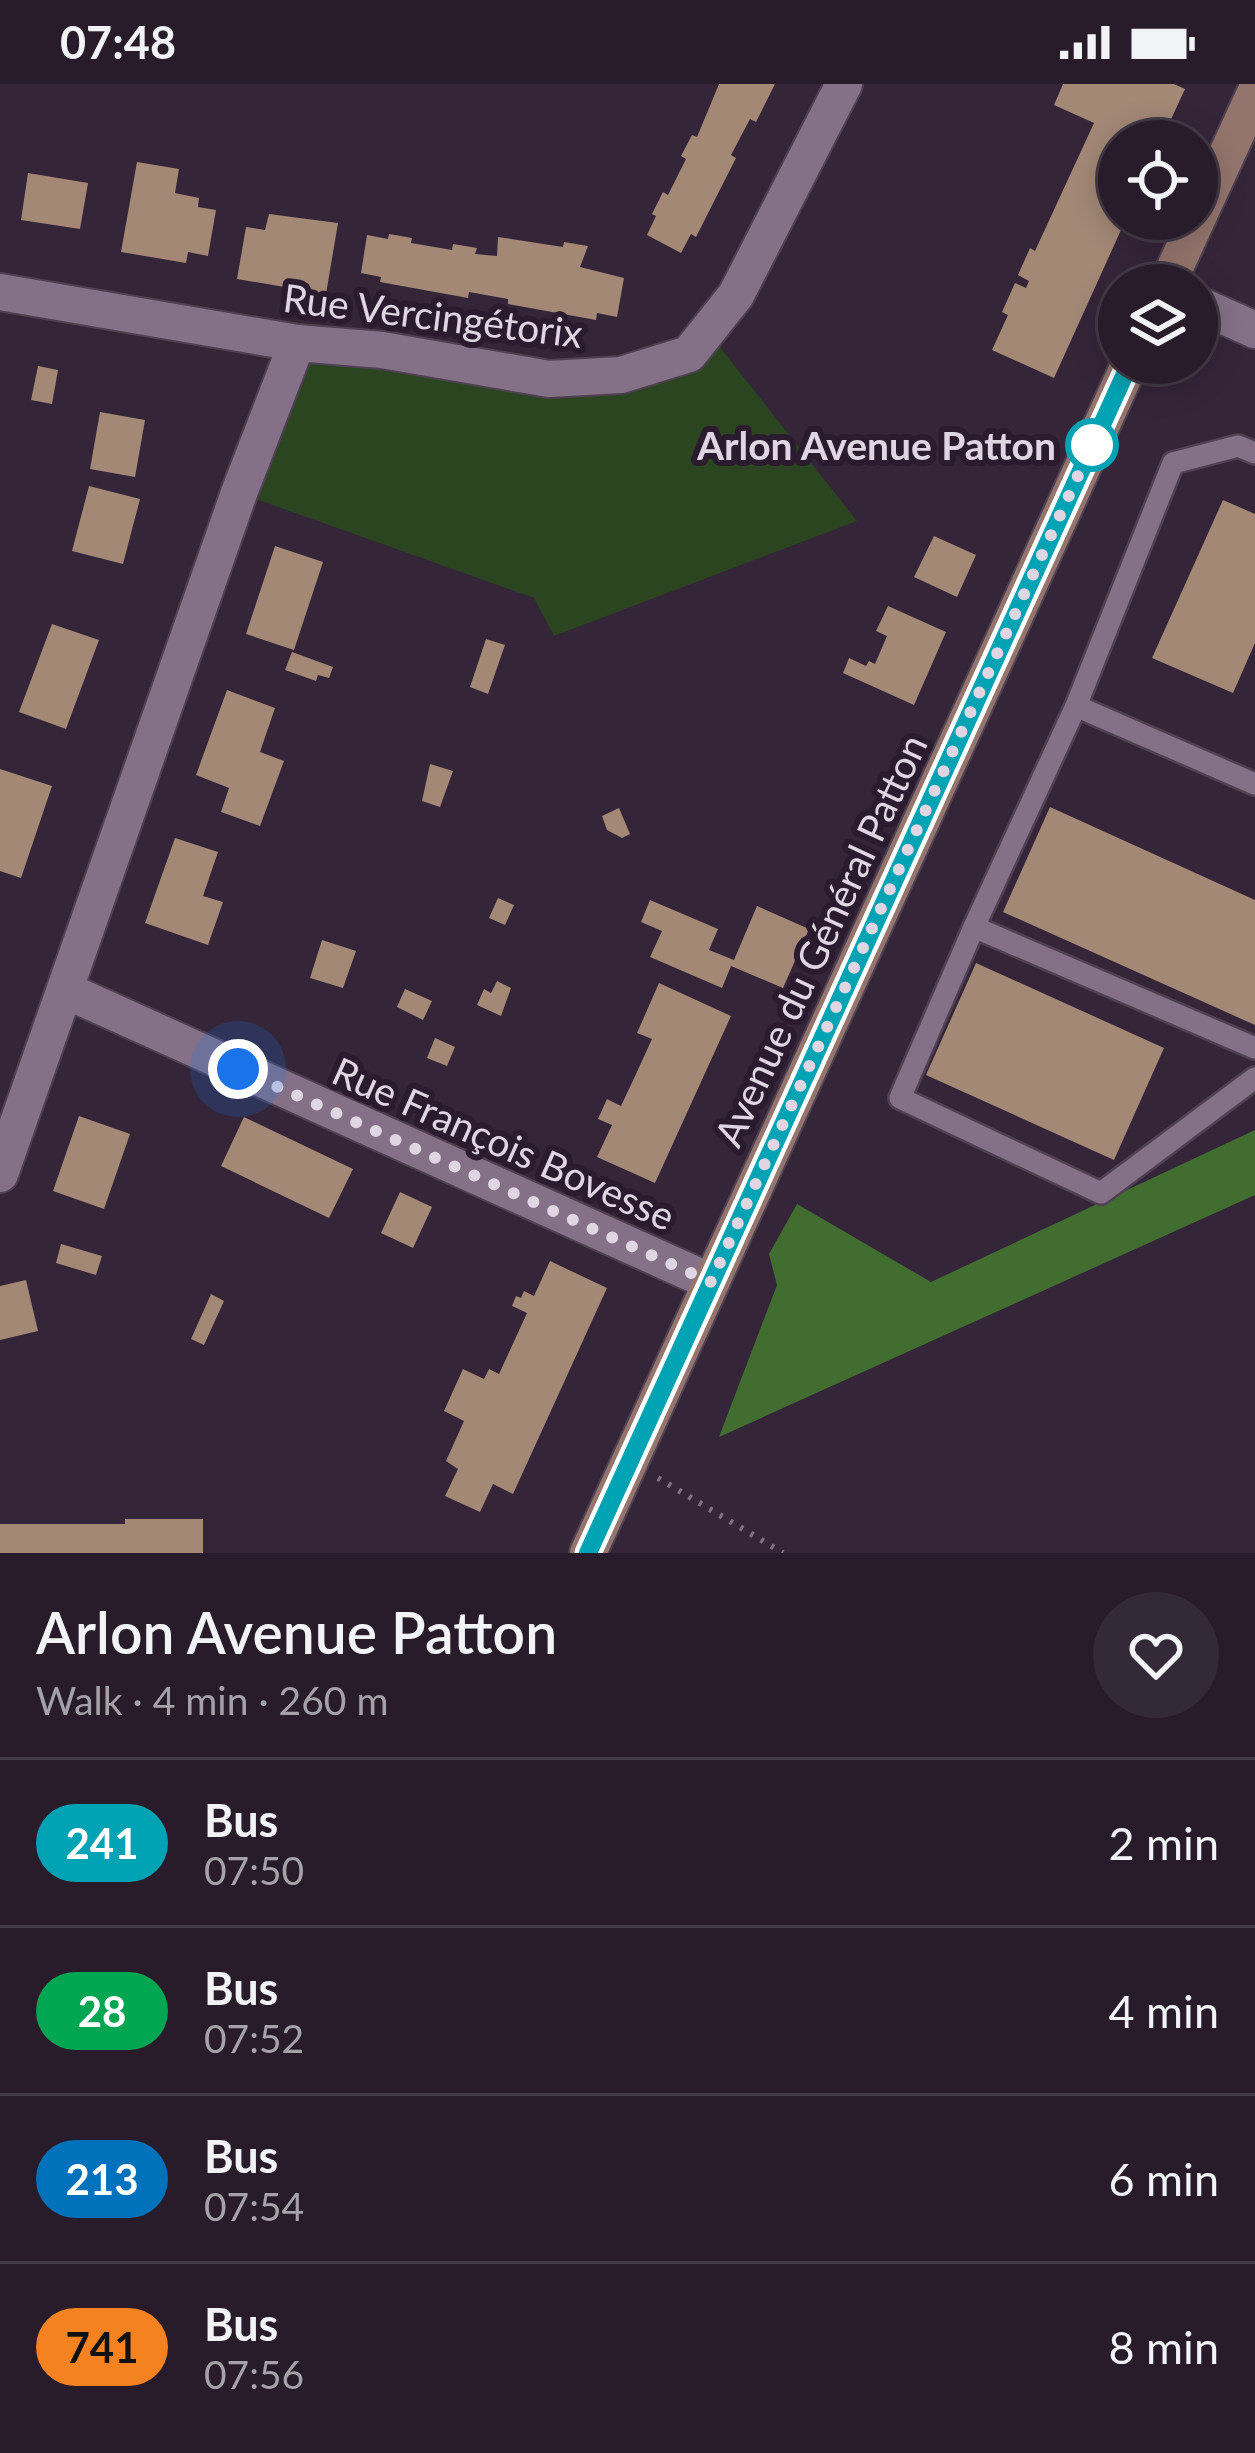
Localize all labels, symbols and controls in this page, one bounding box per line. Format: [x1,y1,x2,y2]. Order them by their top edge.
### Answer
text: 07:48 [60,15,176,69]
map controls [1098,120,1218,384]
button: locate [1098,120,1218,240]
button: layers [1098,264,1218,384]
street label: Rue Vercingétorix [281,274,585,356]
marker: Arlon Avenue Patton [1067,420,1117,470]
place label: Arlon Avenue Patton [696,422,1056,468]
street label: Avenue du Général Patton [704,727,936,1153]
your location [208,1039,268,1099]
street label: Rue François Bovesse [326,1047,682,1239]
button: heart [1093,1592,1219,1718]
text: Arlon Avenue Patton [36,1598,557,1666]
text: Walk · 4 min · 260 m [36,1677,389,1723]
text: Bus [204,1793,278,1847]
text: 2 min [1108,1816,1219,1870]
text: 241 [65,1818,139,1868]
text: 07:50 [204,1847,304,1893]
text: Bus [204,1961,278,2015]
text: 4 min [1108,1984,1219,2038]
text: 28 [78,1986,126,2036]
text: 07:52 [204,2015,304,2061]
text: Bus [204,2129,278,2183]
text: 6 min [1108,2152,1219,2206]
text: 213 [65,2154,139,2204]
text: 07:54 [204,2183,304,2229]
text: Bus [204,2297,278,2351]
text: 8 min [1108,2320,1219,2374]
text: 741 [65,2322,139,2372]
text: 07:56 [204,2351,304,2397]

